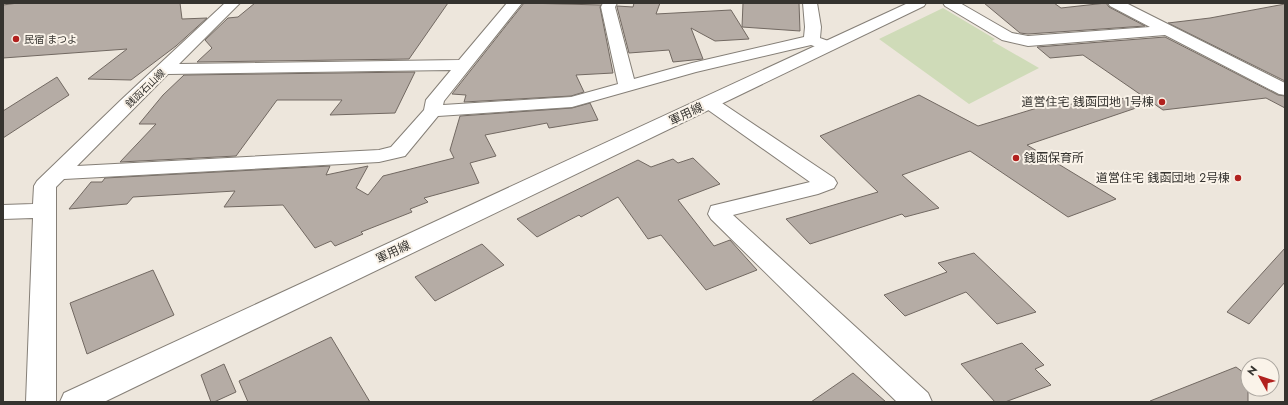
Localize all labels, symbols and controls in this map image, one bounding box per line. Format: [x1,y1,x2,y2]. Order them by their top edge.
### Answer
place label: 民宿 まつよ [24,32,77,47]
marker: 民宿 まつよ [11,34,21,44]
street label: 銭函石山線 [122,66,169,111]
place label: 道営住宅 銭函団地 1号棟 [1021,93,1154,111]
marker: 道営住宅 銭函団地 1号棟 [1157,97,1167,107]
street label: 軍用線 [666,98,706,130]
place label: 銭函保育所 [1024,149,1084,167]
marker: 銭函保育所 [1011,153,1021,163]
place label: 道営住宅 銭函団地 2号棟 [1096,169,1230,187]
marker: 道営住宅 銭函団地 2号棟 [1233,173,1243,183]
street label: 軍用線 [373,236,413,268]
north arrow [1240,357,1280,397]
text: N [1243,362,1261,379]

